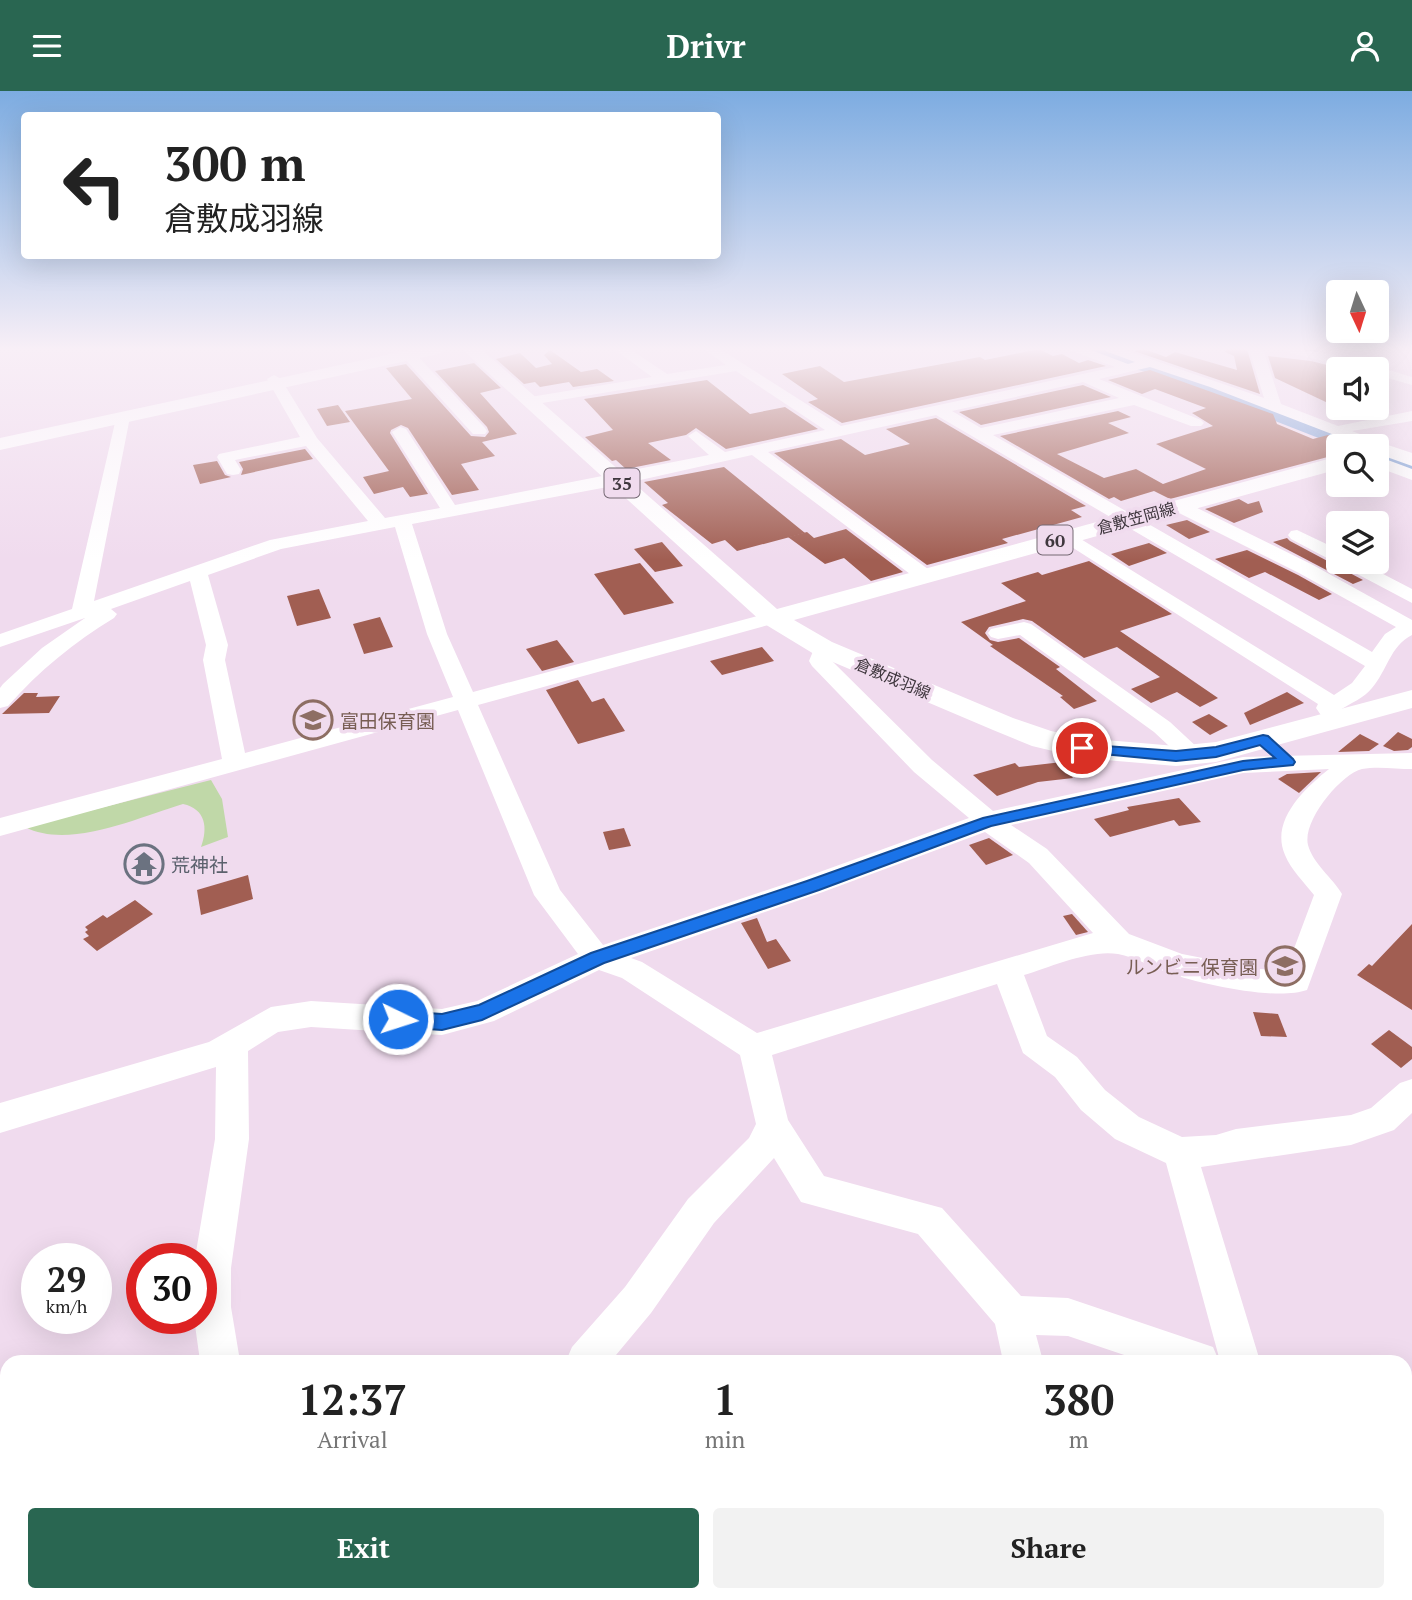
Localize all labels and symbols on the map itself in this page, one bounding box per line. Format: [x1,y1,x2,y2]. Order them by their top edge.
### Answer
north arrow [1326,280,1390,343]
road number: 35 [604,469,640,497]
street label: 倉敷笠岡線 [1095,497,1177,539]
road number: 60 [1038,525,1072,554]
street label: 倉敷成羽線 [852,652,934,704]
school or university icon: 富田保育園 [292,699,334,741]
place label: 富田保育園 [340,708,435,733]
pin [1052,718,1112,778]
temple icon: 荒神社 [123,843,165,885]
place label: 荒神社 [171,852,228,877]
school or university icon: ルンビニ保育園 [1264,945,1306,987]
place label: ルンビニ保育園 [1125,954,1258,979]
position arrow [361,982,435,1056]
speed limit sign: 30 [126,1243,217,1334]

